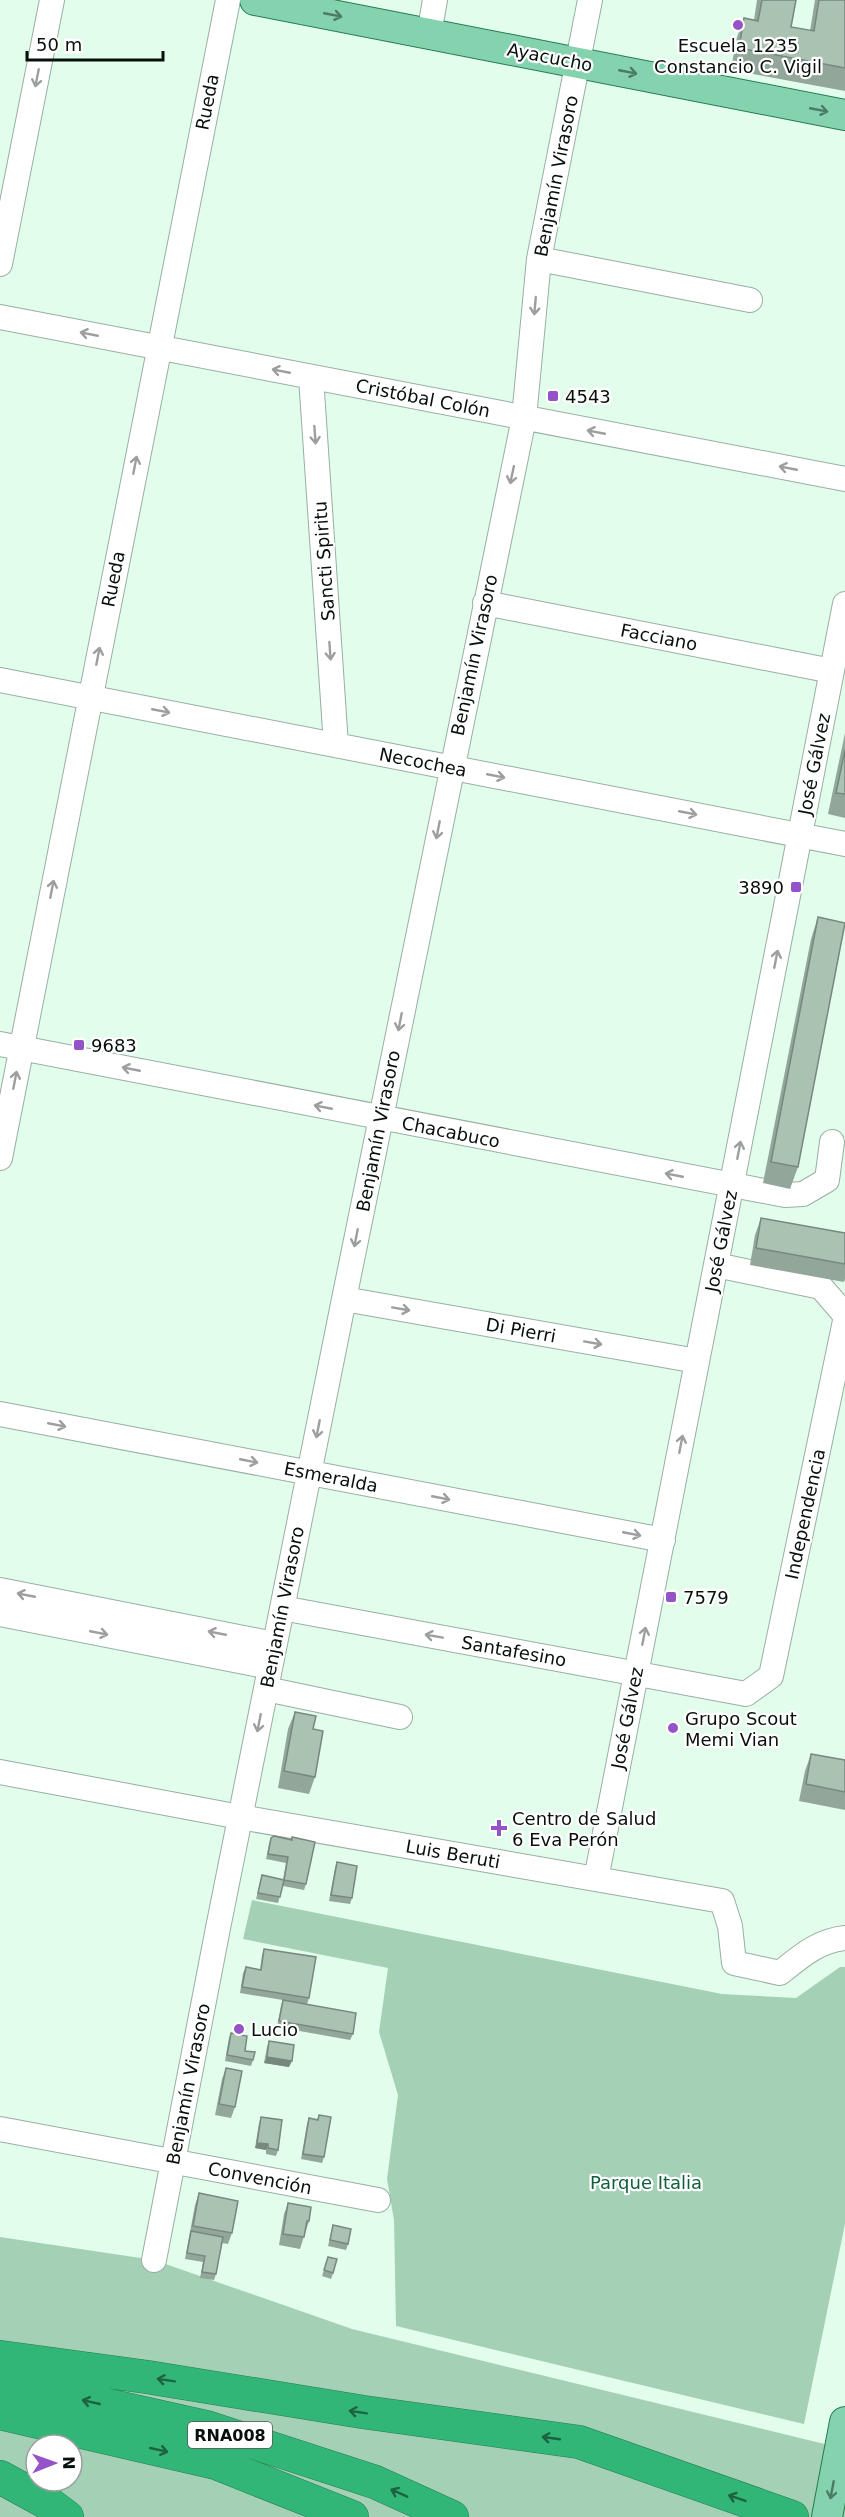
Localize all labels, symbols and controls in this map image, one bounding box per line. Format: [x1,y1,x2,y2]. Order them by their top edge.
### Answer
one-way arrow [323,10,342,21]
marker: Escuela 1235 Constancio C. Vigil [731,18,745,32]
scale bar [27,24,164,62]
text: 50 m [36,34,82,55]
place label: Escuela 1235 Constancio C. Vigil [654,35,822,77]
street label: Ayacucho [506,38,594,76]
one-way arrow [617,67,637,78]
one-way arrow [31,68,42,87]
street label: Rueda [191,72,223,132]
street label: Benjamín Virasoro [530,93,582,259]
one-way arrow [809,105,828,116]
one-way arrow [529,296,540,316]
one-way arrow [80,329,100,340]
one-way arrow [272,365,291,376]
street label: Cristóbal Colón [354,375,492,421]
place label: 4543 [565,386,611,407]
marker: 4543 [546,389,560,403]
one-way arrow [310,425,321,445]
one-way arrow [587,426,606,437]
one-way arrow [130,455,141,475]
one-way arrow [778,462,798,473]
one-way arrow [506,465,517,484]
street label: Sancti Spiritu [309,500,339,622]
street label: Rueda [97,549,129,609]
street label: Benjamín Virasoro [447,572,501,738]
street label: Facciano [619,619,699,655]
one-way arrow [324,640,335,660]
one-way arrow [93,647,104,667]
one-way arrow [150,706,170,717]
street label: José Gálvez [794,711,834,818]
street label: Necochea [377,743,469,781]
one-way arrow [486,771,506,782]
one-way arrow [677,808,697,819]
one-way arrow [432,820,443,840]
place label: 3890 [738,877,784,898]
one-way arrow [47,880,58,899]
marker: 3890 [789,880,803,894]
one-way arrow [771,949,782,969]
one-way arrow [393,1012,405,1031]
place label: 9683 [91,1035,137,1056]
marker: 9683 [72,1038,86,1052]
street label: Benjamín Virasoro [352,1048,404,1214]
one-way arrow [122,1063,142,1074]
one-way arrow [10,1071,21,1091]
one-way arrow [313,1101,333,1112]
street label: Chacabuco [400,1112,502,1152]
one-way arrow [734,1141,745,1160]
one-way arrow [665,1169,684,1180]
street label: José Gálvez [701,1188,741,1295]
one-way arrow [350,1227,361,1247]
one-way arrow [391,1304,411,1315]
street label: Di Pierri [484,1314,558,1346]
one-way arrow [583,1337,603,1348]
one-way arrow [312,1419,323,1438]
one-way arrow [47,1420,67,1431]
one-way arrow [676,1435,687,1455]
street label: Independencia [781,1447,829,1581]
one-way arrow [239,1456,258,1467]
street label: Esmeralda [282,1458,380,1496]
one-way arrow [430,1493,450,1504]
street label: Benjamín Virasoro [256,1524,308,1690]
one-way arrow [622,1529,642,1540]
place label: 7579 [683,1587,729,1608]
one-way arrow [16,1589,36,1600]
marker: 7579 [664,1590,678,1604]
one-way arrow [208,1627,227,1638]
one-way arrow [639,1627,650,1646]
one-way arrow [88,1628,108,1639]
one-way arrow [425,1630,444,1641]
street label: Santafesino [460,1631,568,1671]
street label: José Gálvez [607,1665,647,1772]
place label: Grupo Scout Memi Vian [685,1708,797,1750]
one-way arrow [253,1713,264,1732]
marker: Grupo Scout Memi Vian [666,1721,680,1735]
place label: Centro de Salud 6 Eva Perón [512,1808,656,1850]
marker: Centro de Salud 6 Eva Perón [490,1819,508,1837]
street label: Luis Beruti [404,1835,502,1873]
street label: Benjamín Virasoro [162,2001,214,2167]
place label: Lucio [251,2019,298,2040]
marker: Lucio [232,2022,246,2036]
street label: Convención [206,2158,314,2198]
park label: Parque Italia [590,2172,702,2193]
one-way arrow [156,2374,176,2385]
one-way arrow [82,2395,101,2407]
one-way arrow [349,2406,369,2417]
road number: RNA008 [188,2422,272,2448]
north arrow [24,2433,84,2493]
one-way arrow [542,2433,562,2444]
one-way arrow [150,2444,169,2456]
text: N [59,2456,78,2470]
one-way arrow [826,2480,837,2500]
one-way arrow [390,2486,408,2498]
one-way arrow [728,2491,747,2502]

